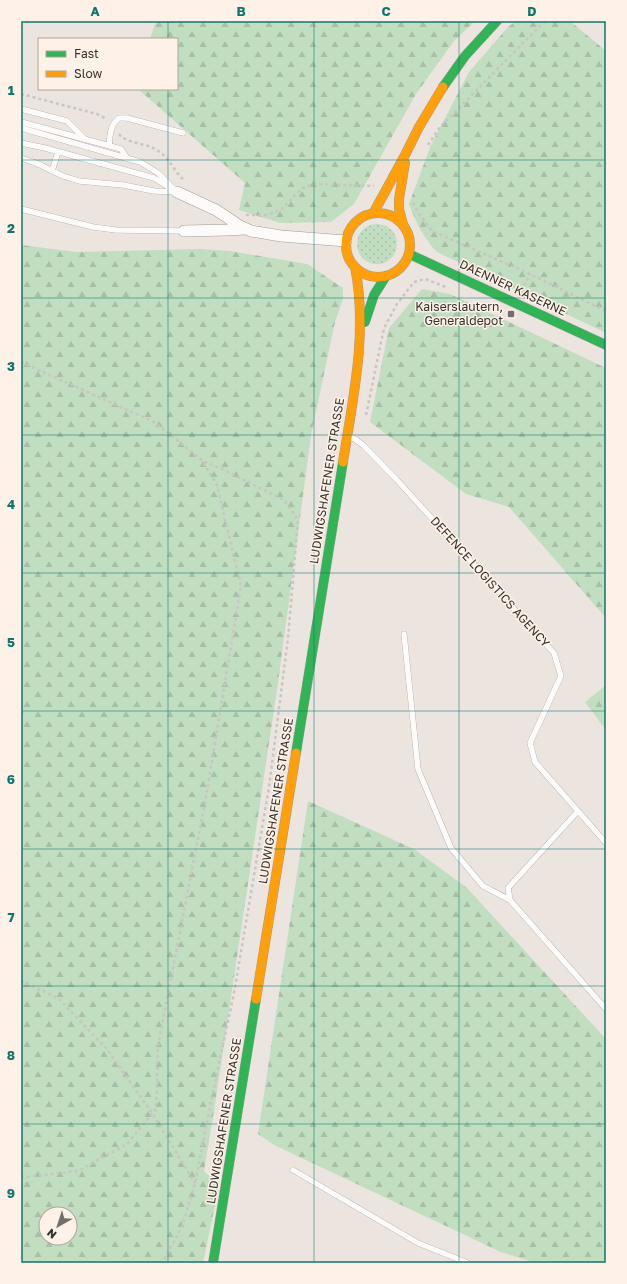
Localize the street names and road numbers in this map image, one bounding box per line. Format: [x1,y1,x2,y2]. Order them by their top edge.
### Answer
street label: DAENNER KASERNE [457,256,569,319]
street label: LUDWIGSHAFENER STRASSE [306,397,347,565]
street label: DEFENCE LOGISTICS AGENCY [428,513,553,650]
street label: LUDWIGSHAFENER STRASSE [255,717,296,885]
street label: LUDWIGSHAFENER STRASSE [203,1037,244,1205]

